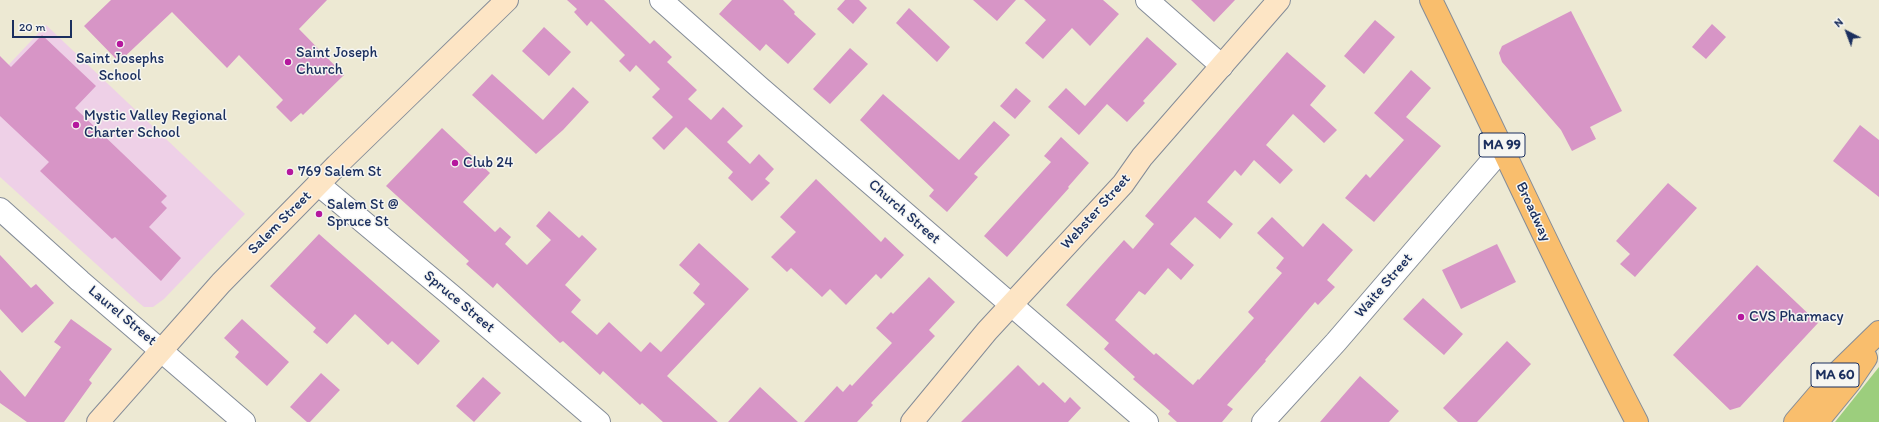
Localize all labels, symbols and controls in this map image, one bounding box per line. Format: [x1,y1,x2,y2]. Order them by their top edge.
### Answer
scale bar [14,12,74,38]
north arrow [1827,12,1867,52]
text: N [1832,15,1846,30]
text: 20 m [19,20,46,34]
marker: Saint Josephs School [115,39,125,49]
place label: Saint Joseph Church [296,44,377,79]
place label: Saint Josephs School [76,50,164,85]
marker: Saint Joseph Church [283,57,293,67]
place label: Mystic Valley Regional Charter School [84,107,227,142]
marker: Mystic Valley Regional Charter School [71,120,81,130]
road number: MA 99 [1479,133,1525,157]
place label: Club 24 [463,154,513,172]
marker: Club 24 [450,158,460,168]
place label: 769 Salem St [298,163,382,181]
marker: 769 Salem St [285,167,295,177]
street label: Webster Street [1057,170,1135,254]
street label: Church Street [864,176,944,248]
street label: Broadway [1511,179,1555,245]
street label: Salem Street [244,187,316,259]
place label: Salem St @ Spruce St [327,196,399,231]
marker: Salem St @ Spruce St [314,209,324,219]
street label: Waite Street [1351,250,1417,322]
street label: Spruce Street [420,267,498,337]
street label: Laurel Street [84,282,160,350]
place label: CVS Pharmacy [1749,308,1843,326]
marker: CVS Pharmacy [1736,312,1746,322]
road number: MA 60 [1811,363,1859,387]

